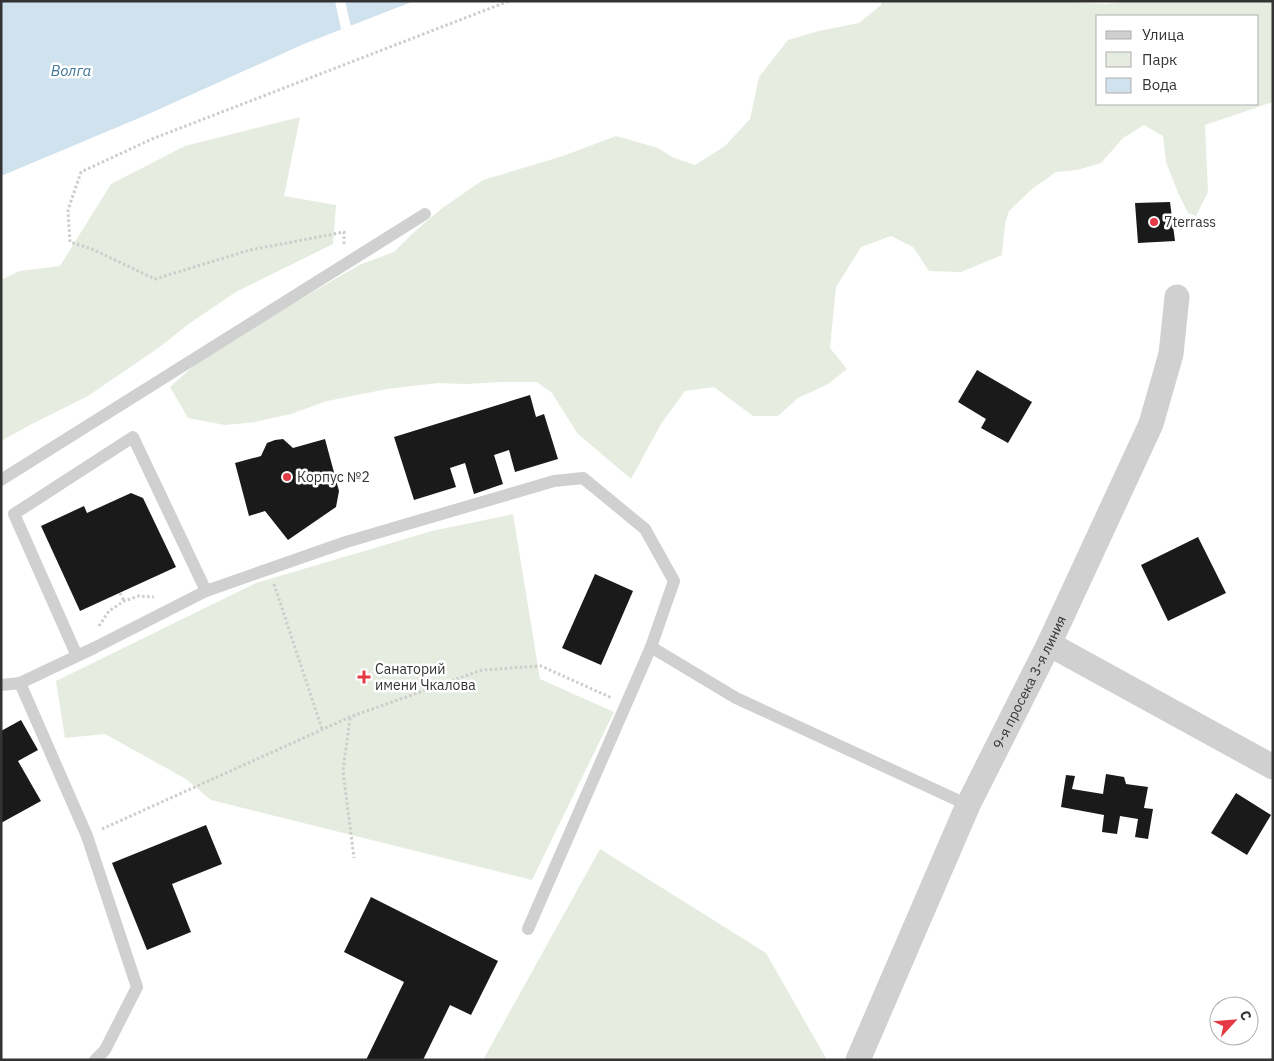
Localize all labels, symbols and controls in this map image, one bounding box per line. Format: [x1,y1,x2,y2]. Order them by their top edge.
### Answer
legend [1096,15,1259,105]
text: Улица [1142,25,1184,44]
text: Парк [1142,50,1177,69]
water label: Волга [51,61,91,80]
text: Вода [1142,75,1177,94]
place label: 7terrass [1164,213,1216,231]
marker: 7terrass [1148,216,1160,228]
place label: Корпус №2 [297,468,370,486]
marker: Корпус №2 [281,471,293,483]
street label: 9-я просека 3-я линия [989,613,1070,752]
place label: Санаторий имени Чкалова [375,660,476,694]
marker: Санаторий имени Чкалова [357,670,371,684]
north arrow [1209,996,1259,1046]
text: С [1236,1007,1256,1023]

